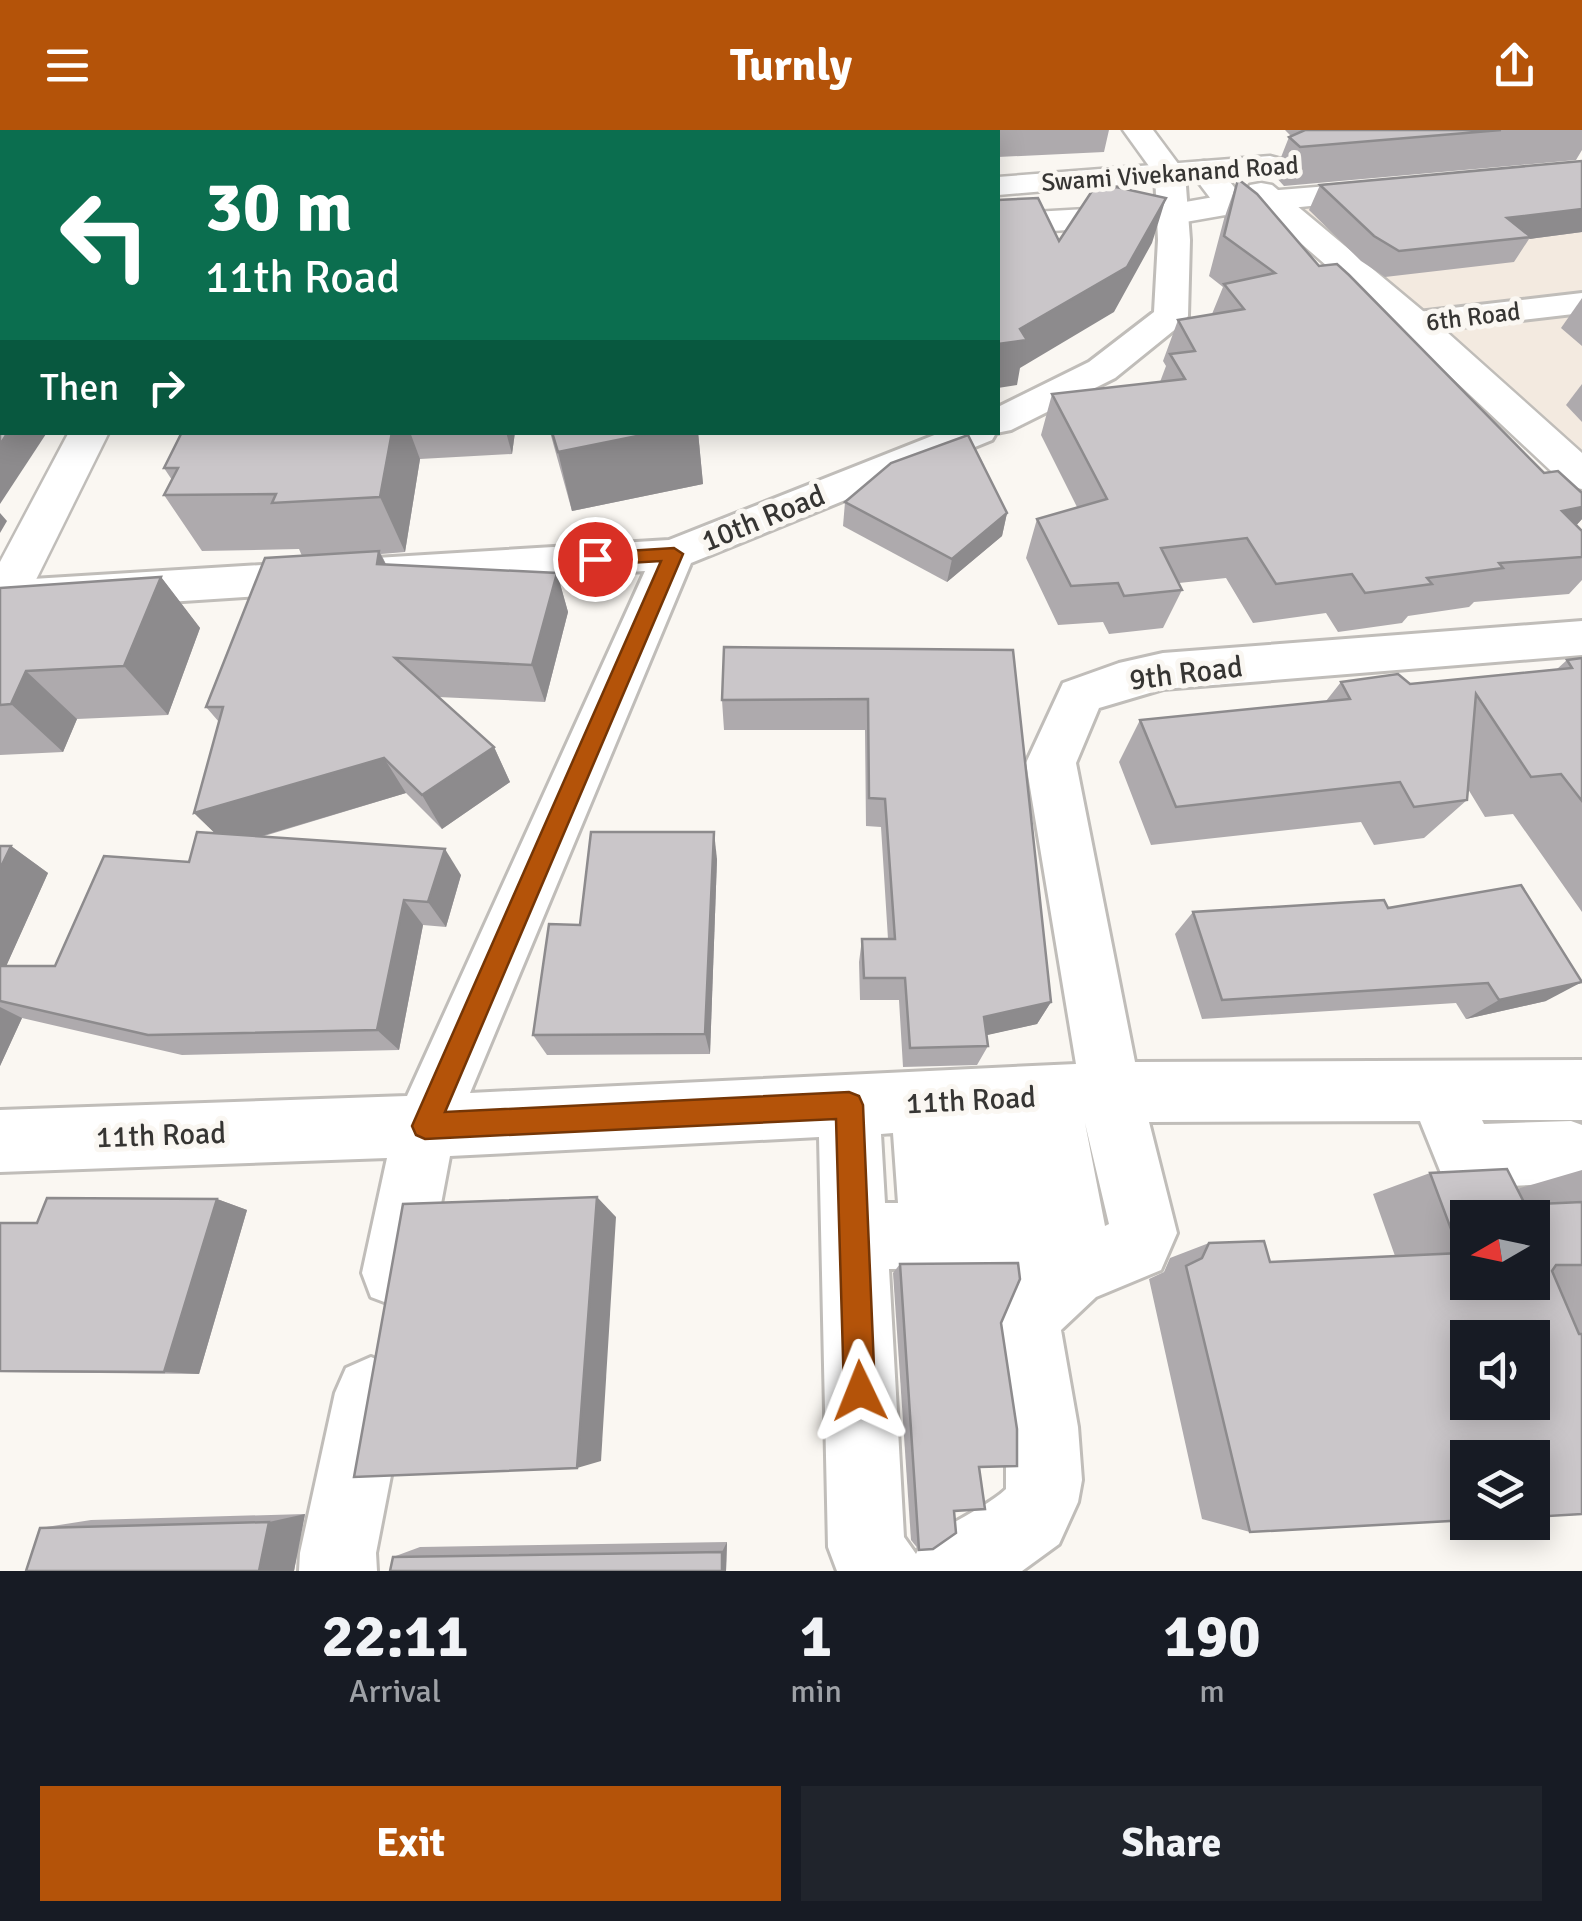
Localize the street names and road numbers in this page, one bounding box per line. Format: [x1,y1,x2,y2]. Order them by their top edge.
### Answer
street label: Swami Vivekanand Road [1040,149,1300,198]
street label: 6th Road [1424,295,1522,338]
street label: 10th Road [696,477,830,560]
street label: 9th Road [1127,648,1245,699]
street label: 11th Road [905,1079,1037,1122]
street label: 11th Road [95,1115,227,1156]

